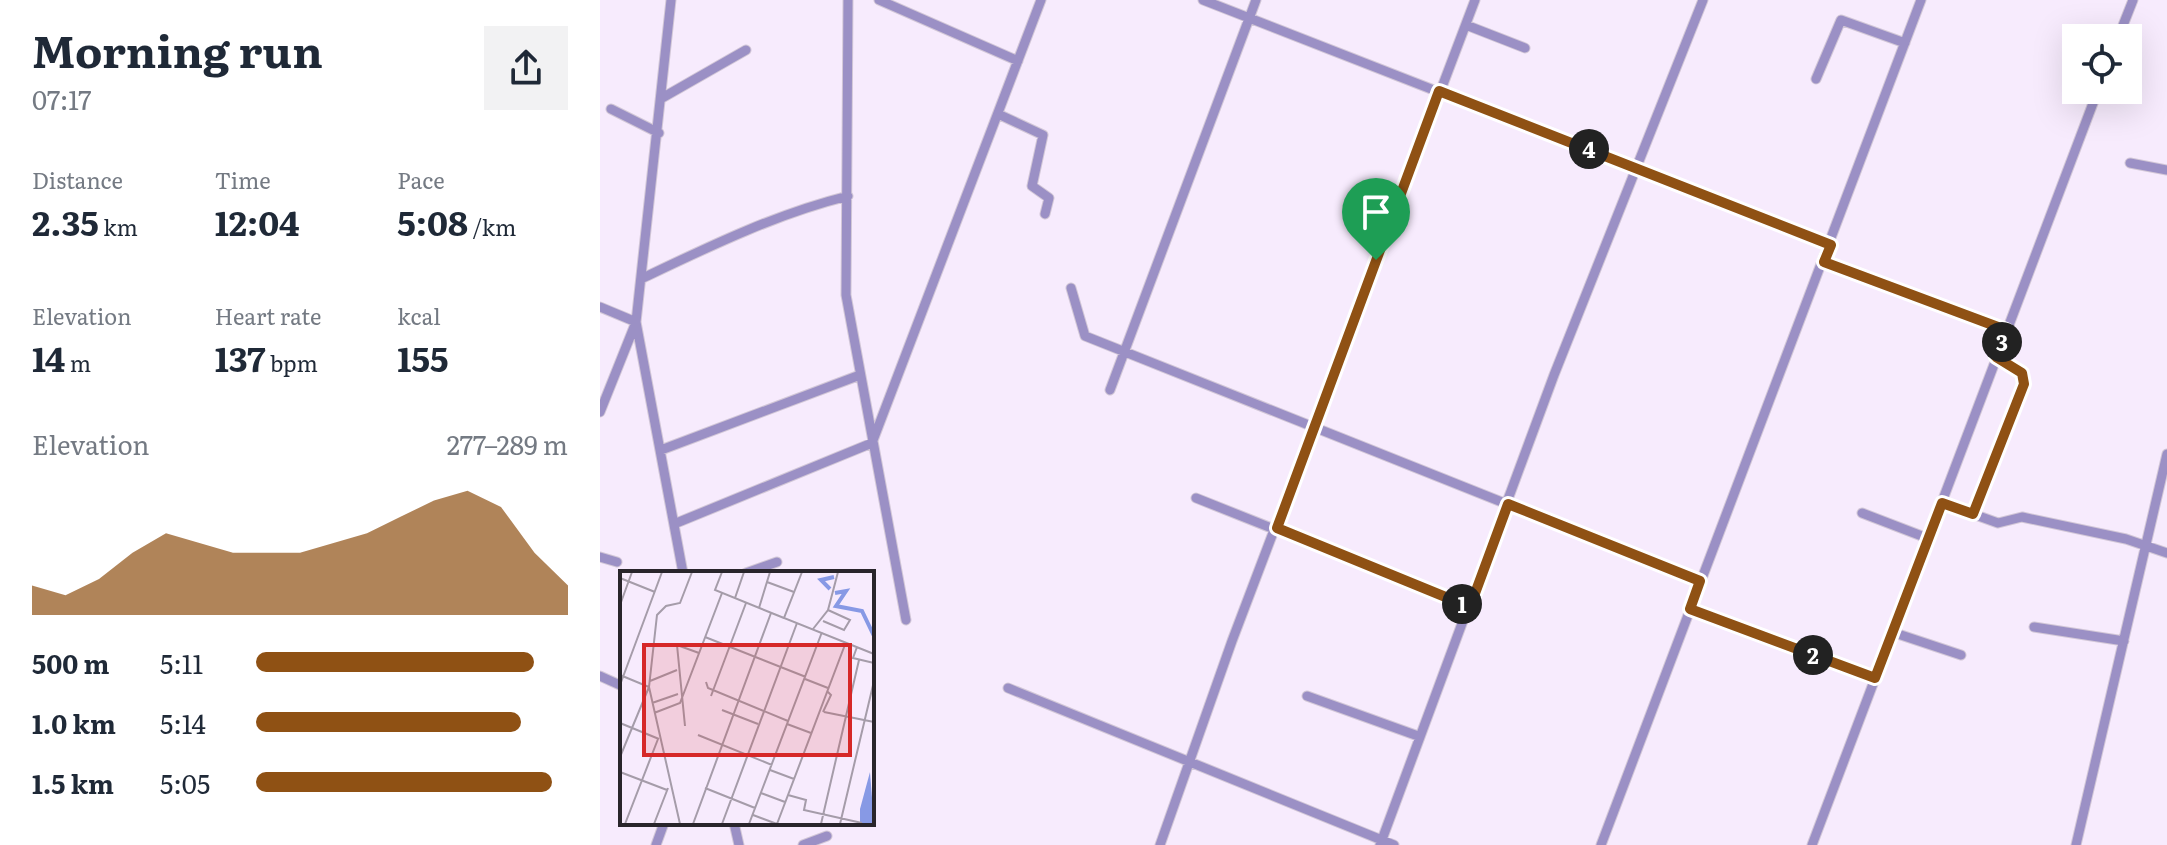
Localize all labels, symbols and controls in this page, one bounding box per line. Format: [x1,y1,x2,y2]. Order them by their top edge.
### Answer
text: Morning run [32,16,323,82]
map controls [2062,24,2142,104]
button: locate [2062,24,2142,104]
button: share [484,26,568,110]
text: 07:17 [32,79,91,118]
pin: 4 [1569,129,1609,169]
text: 4 [1582,132,1596,165]
text: Distance [32,163,123,196]
text: Time [215,163,271,196]
text: Pace [397,163,445,196]
pin [1342,178,1410,260]
icon: arrive [1354,190,1398,234]
text: 2.35 [32,196,99,246]
text: 12:04 [215,196,300,246]
text: 5:08 [397,196,468,246]
text: km [99,210,138,243]
text: /km [468,210,516,243]
text: Elevation [32,299,131,332]
text: Heart rate [215,299,321,332]
text: kcal [397,299,441,332]
pin: 3 [1982,322,2022,362]
text: 3 [1996,325,2008,358]
text: 14 [32,332,65,382]
text: 137 [215,332,266,382]
text: 155 [397,332,448,382]
text: m [65,346,91,379]
text: bpm [266,346,318,379]
text: Elevation [32,424,150,463]
text: 277–289 m [447,424,568,463]
inset map [620,571,874,825]
pin: 1 [1442,584,1482,624]
text: 1 [1457,587,1467,620]
pin: 2 [1793,635,1833,675]
text: 2 [1807,638,1819,671]
text: 500 m [32,643,109,682]
text: 5:11 [160,643,203,682]
text: 1.0 km [32,703,116,742]
text: 5:14 [160,703,206,742]
text: 1.5 km [32,763,114,802]
text: 5:05 [160,763,210,802]

